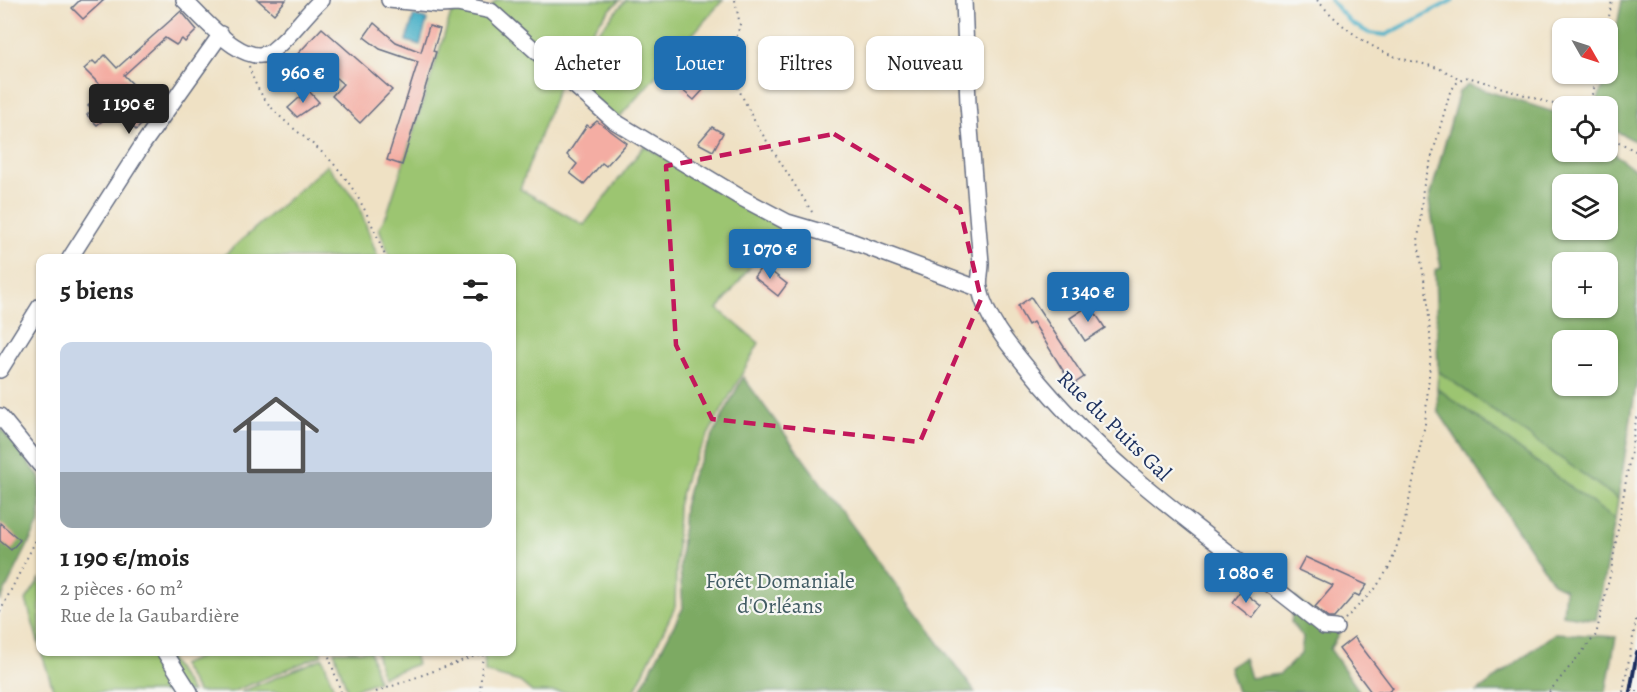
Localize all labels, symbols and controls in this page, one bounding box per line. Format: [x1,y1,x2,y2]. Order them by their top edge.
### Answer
north arrow [1552,18,1618,84]
map controls [1552,18,1618,396]
chip: Acheter [534,36,642,90]
chip: Louer [654,36,746,90]
chip: Filtres [758,36,854,90]
chip: Nouveau [866,36,984,90]
pin: 960 € [261,53,345,104]
text: 960 € [281,59,325,86]
pin: 1 190 € [74,84,184,135]
text: 1 190 € [103,90,155,117]
button: locate [1552,96,1618,162]
button: layers [1552,174,1618,240]
pin: 1 070 € [715,229,825,280]
text: 1 070 € [743,235,797,262]
button: + [1552,252,1618,318]
pin: 1 340 € [1033,272,1143,323]
text: 5 biens [60,273,134,308]
icon: filters [459,274,492,307]
text: 1 340 € [1061,278,1115,305]
button: − [1552,330,1618,396]
street label: Rue du Puits Gal [1051,364,1178,488]
icon: home [222,381,330,489]
text: 1 190 €/mois [60,540,190,575]
pin: 1 080 € [1191,553,1301,604]
text: 1 080 € [1218,559,1274,586]
park label: Forêt Domaniale d'Orléans [705,566,855,621]
text: 2 pièces · 60 m² [60,575,183,602]
text: Rue de la Gaubardière [60,602,239,629]

